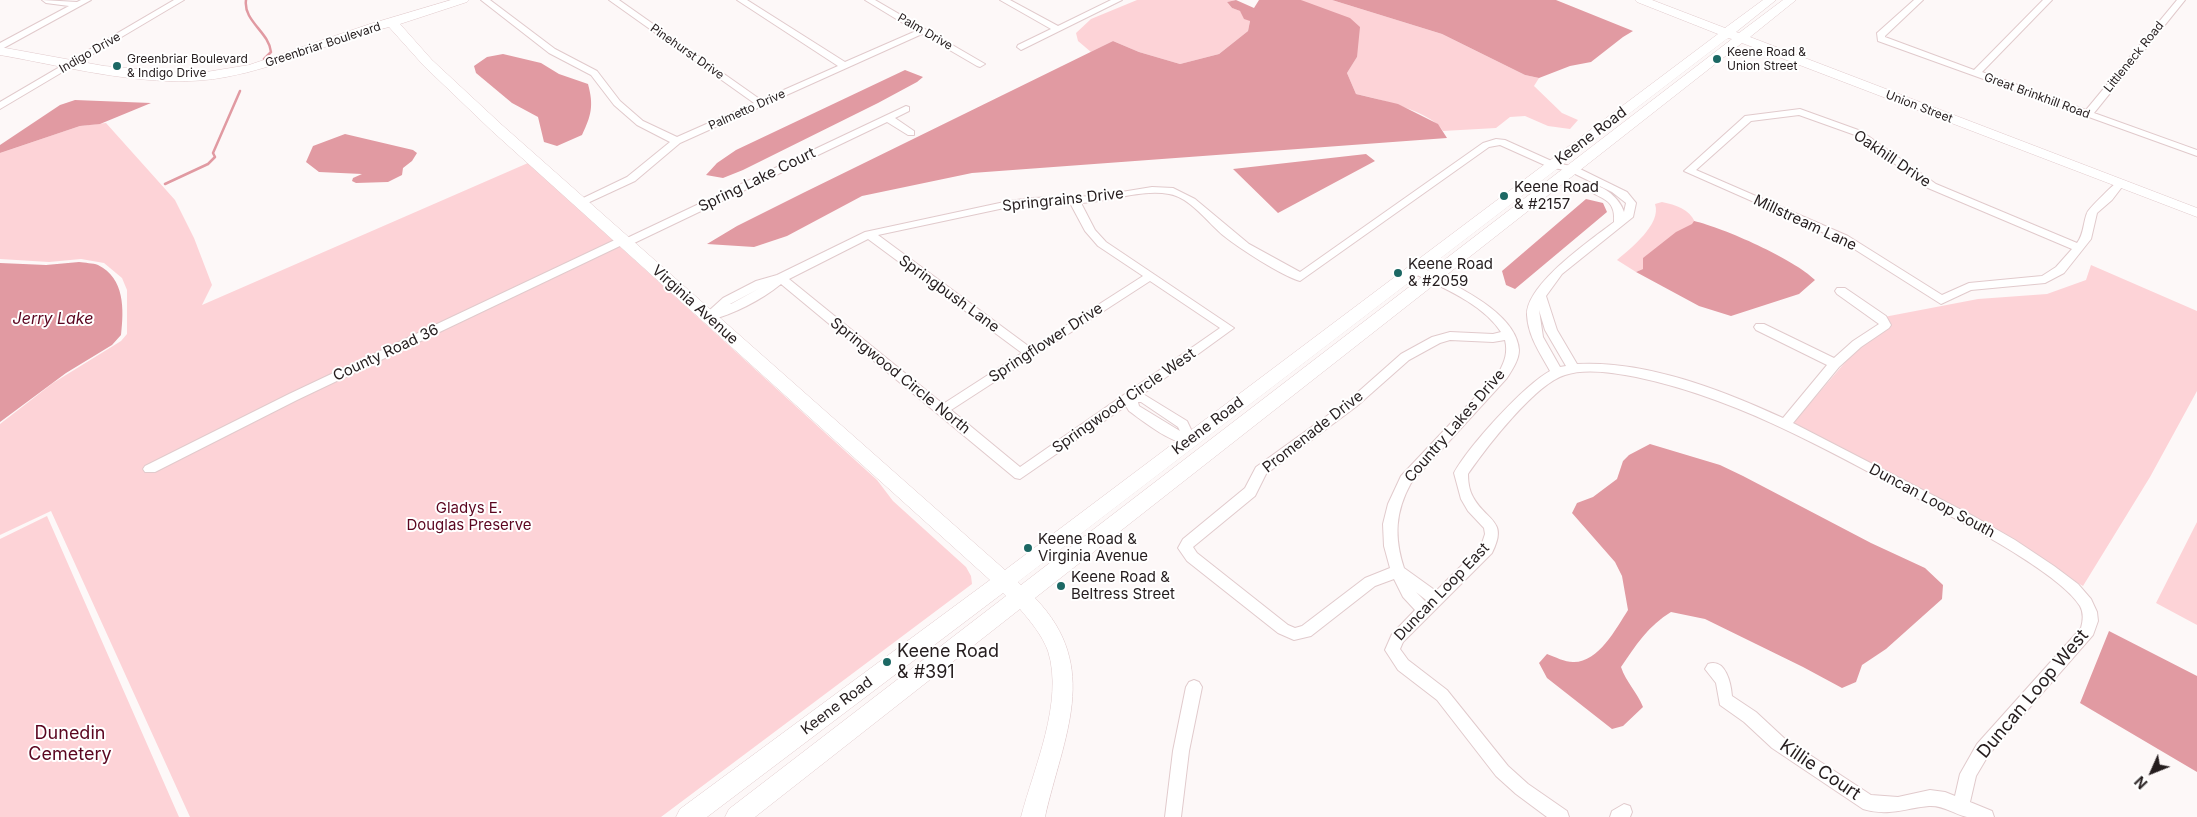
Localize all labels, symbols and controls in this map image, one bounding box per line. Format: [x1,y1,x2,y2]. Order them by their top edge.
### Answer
street label: Palm Drive [895,11,955,53]
street label: Greenbriar Boulevard [263,19,383,71]
street label: Littleneck Road [2101,19,2167,95]
street label: Pinehurst Drive [647,21,727,83]
street label: Indigo Drive [57,30,123,76]
place label: Keene Road & Union Street [1727,45,1806,73]
place label: Greenbriar Boulevard & Indigo Drive [127,52,248,80]
marker: Keene Road & Union Street [1711,53,1723,65]
marker: Greenbriar Boulevard & Indigo Drive [111,60,123,72]
street label: Great Brinkhill Road [1982,70,2092,122]
street label: Palmetto Drive [706,87,788,133]
street label: Union Street [1884,88,1954,126]
street label: Keene Road [1552,103,1630,169]
street label: Oakhill Drive [1850,127,1934,191]
street label: Spring Lake Court [696,144,818,216]
place label: Keene Road & #2157 [1514,178,1599,213]
street label: Springrains Drive [1001,185,1125,215]
marker: Keene Road & #2157 [1498,190,1510,202]
street label: Millstream Lane [1751,191,1859,255]
street label: Springbush Lane [895,251,1003,337]
place label: Keene Road & #2059 [1408,255,1493,290]
street label: Virginia Avenue [648,261,742,349]
marker: Keene Road & #2059 [1392,267,1404,279]
street label: Springflower Drive [986,299,1106,387]
water label: Jerry Lake [13,309,93,329]
street label: Springwood Circle North [826,314,974,438]
street label: County Road 36 [330,321,442,385]
street label: Springwood Circle West [1049,345,1199,457]
street label: Country Lakes Drive [1401,366,1509,486]
street label: Promenade Drive [1259,387,1367,477]
street label: Keene Road [1169,393,1247,459]
street label: Duncan Loop South [1866,460,1998,542]
park label: Gladys E. Douglas Preserve [406,499,532,534]
place label: Keene Road & Virginia Avenue [1038,530,1148,565]
street label: Duncan Loop East [1391,539,1493,645]
marker: Keene Road & Virginia Avenue [1022,542,1034,554]
place label: Keene Road & Beltress Street [1071,568,1175,603]
marker: Keene Road & Beltress Street [1055,580,1067,592]
street label: Duncan Loop West [1973,625,2093,763]
place label: Keene Road & #391 [897,641,999,684]
marker: Keene Road & #391 [881,656,893,668]
street label: Keene Road [798,673,876,739]
park label: Dunedin Cemetery [28,723,112,766]
street label: Killie Court [1775,735,1865,805]
north arrow [2127,747,2177,797]
text: N [2131,773,2151,793]

